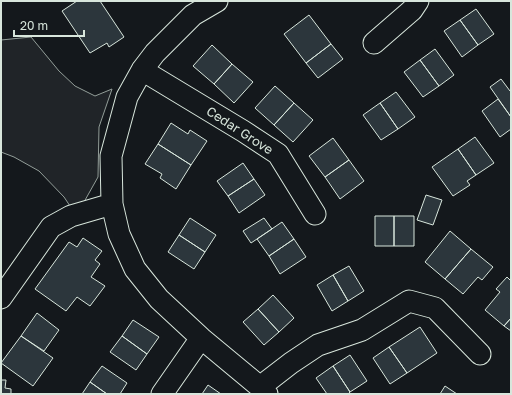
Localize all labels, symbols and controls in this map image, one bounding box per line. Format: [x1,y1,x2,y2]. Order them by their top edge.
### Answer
scale bar [14,12,84,38]
text: 20 m [20,18,48,33]
street label: Cedar Grove [204,103,276,157]

